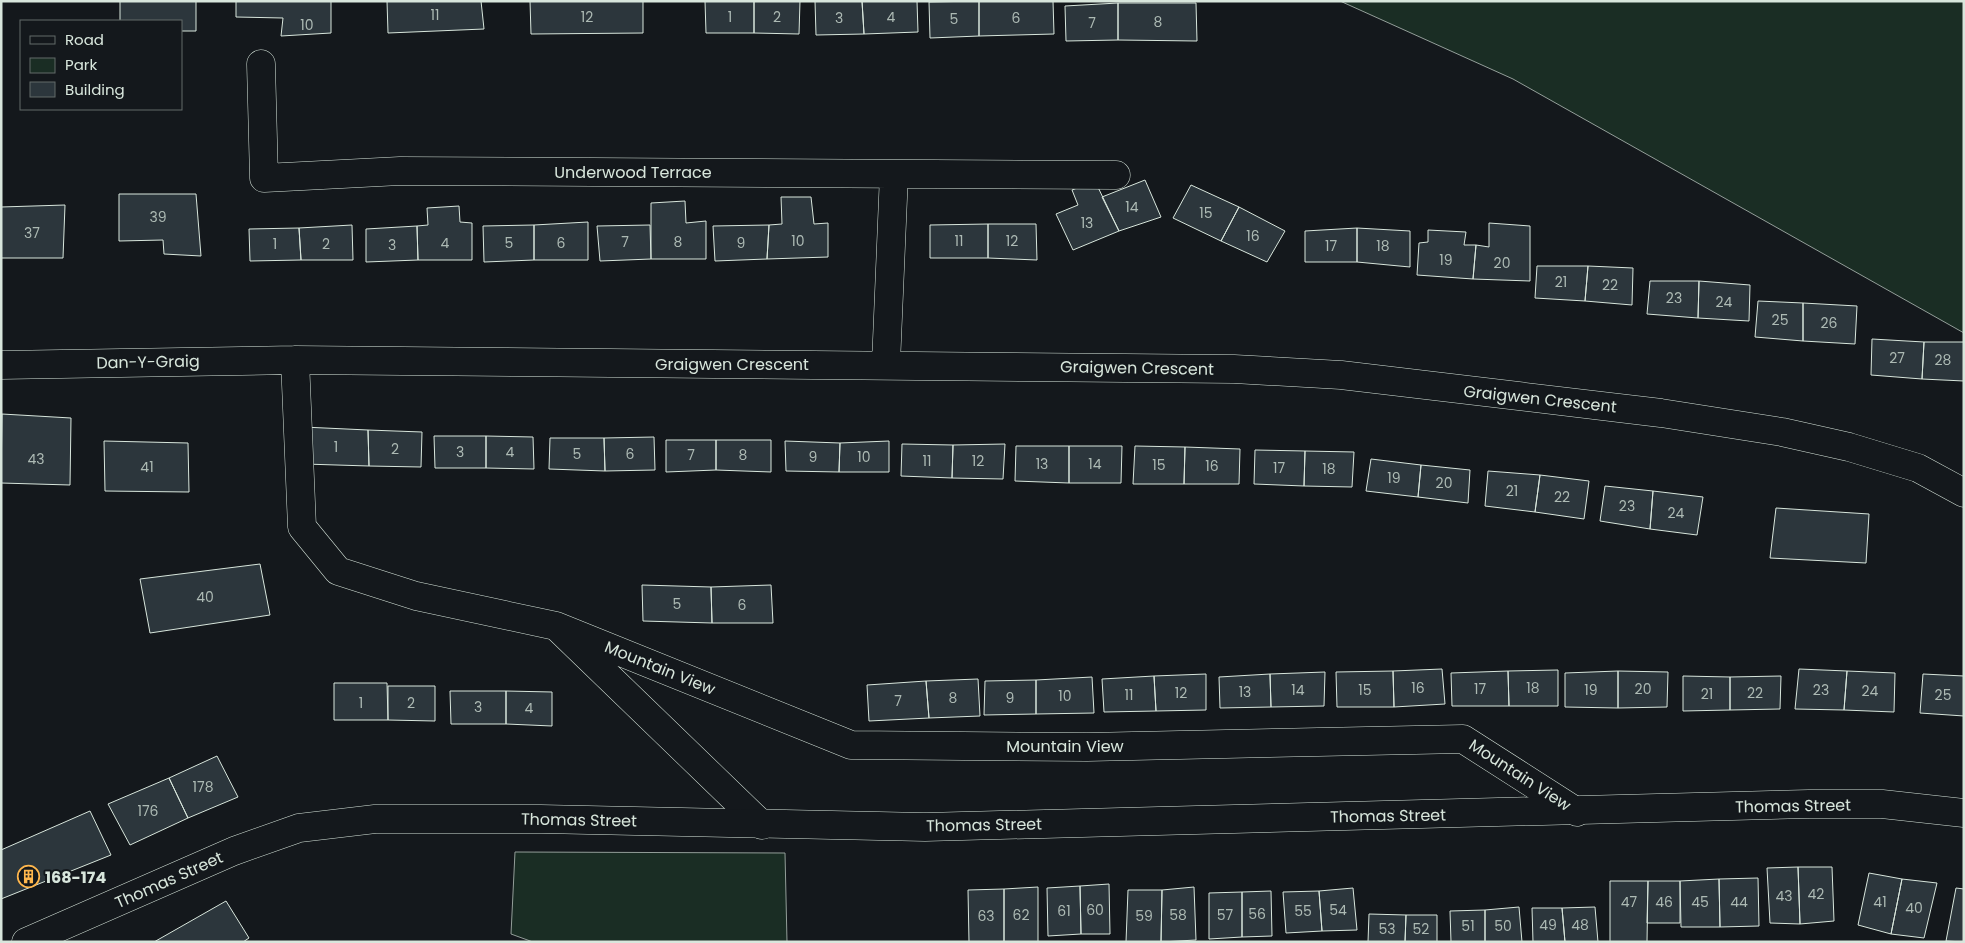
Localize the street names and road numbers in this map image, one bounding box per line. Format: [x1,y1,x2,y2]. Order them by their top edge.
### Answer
street label: Underwood Terrace [554,161,712,184]
street label: Dan-Y-Graig [96,350,200,374]
street label: Graigwen Crescent [655,353,809,376]
street label: Graigwen Crescent [1060,355,1214,381]
street label: Graigwen Crescent [1462,380,1618,418]
street label: Mountain View [601,635,719,701]
street label: Mountain View [1465,733,1575,817]
street label: Mountain View [1006,735,1124,758]
street label: Thomas Street [1735,793,1851,819]
street label: Thomas Street [1330,803,1446,829]
street label: Thomas Street [521,807,637,833]
street label: Thomas Street [926,812,1042,838]
street label: Thomas Street [111,846,227,914]

